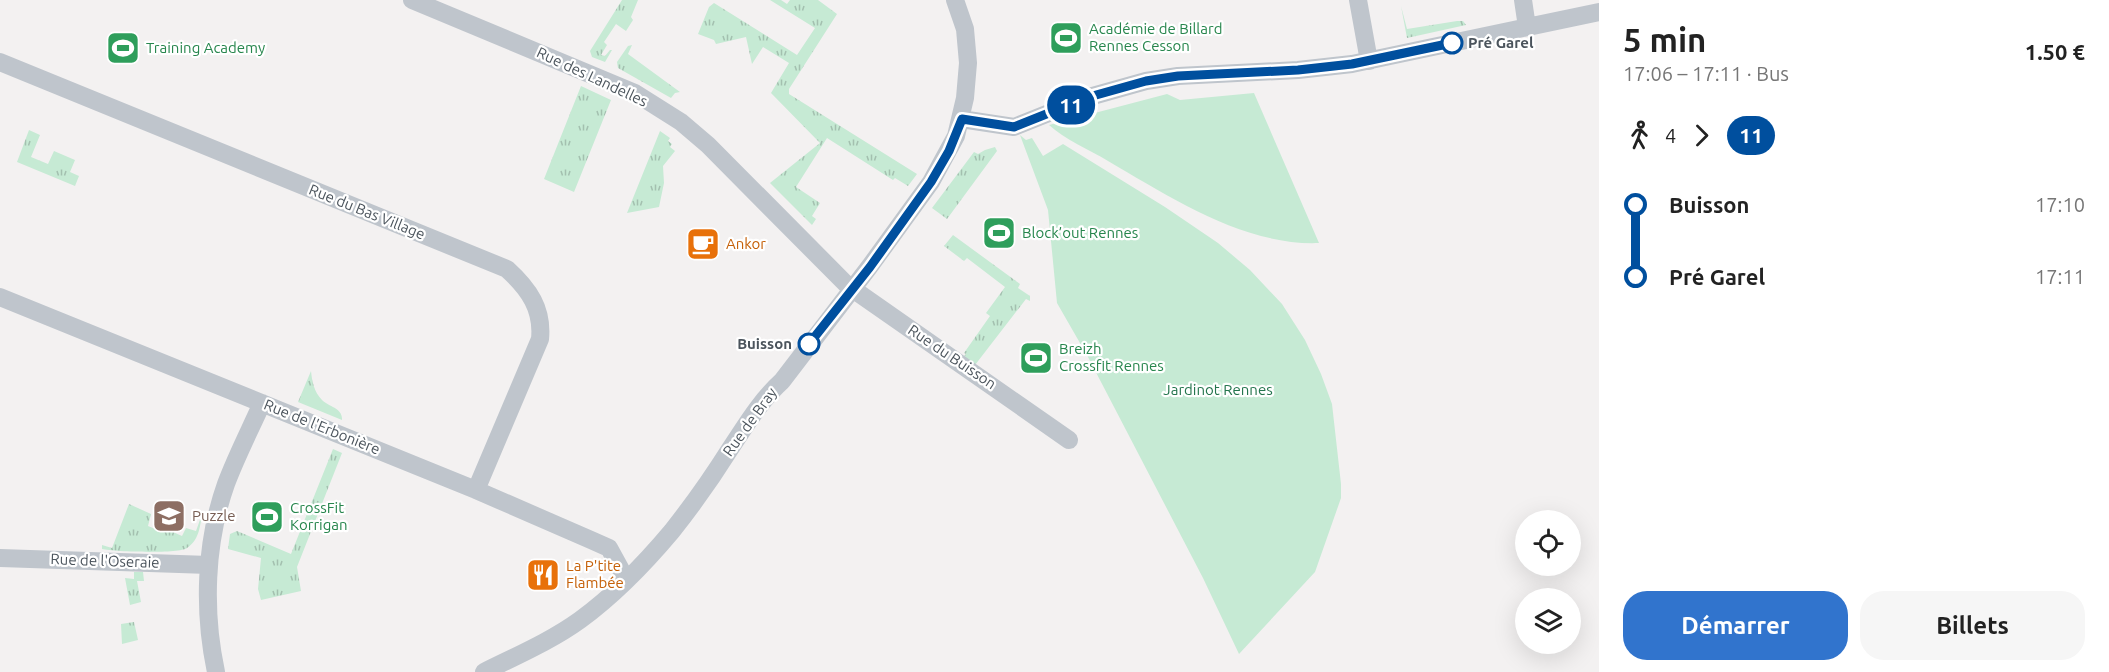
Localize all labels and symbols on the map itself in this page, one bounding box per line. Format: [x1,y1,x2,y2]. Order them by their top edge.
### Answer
sports icon: Académie de Billard Rennes Cesson [1048,20,1084,56]
place label: Académie de Billard Rennes Cesson [1089,20,1222,54]
sports icon: Training Academy [105,30,141,66]
marker: Pré Garel [1441,32,1463,54]
place label: Pré Garel [1468,34,1534,51]
place label: Training Academy [146,39,265,56]
street label: Rue des Landelles [534,43,650,110]
line badge: 11 [1044,86,1098,124]
street label: Rue du Bas Village [307,180,428,243]
sports icon: Block’out Rennes [981,215,1017,251]
place label: Block’out Rennes [1022,224,1138,241]
cafe icon: Ankor [685,226,721,262]
place label: Ankor [726,235,766,252]
street label: Rue du Buisson [905,321,1000,392]
marker: Buisson [798,333,820,355]
place label: Buisson [737,335,792,352]
sports icon: Breizh Crossfit Rennes [1018,340,1054,376]
place label: Breizh Crossfit Rennes [1059,340,1164,374]
park label: Jardinot Rennes [1163,381,1273,398]
street label: Rue de Bray [719,384,780,459]
street label: Rue de l'Erbonière [262,395,383,458]
school or university icon: Puzzle [151,498,187,534]
sports icon: CrossFit Korrigan [249,499,285,535]
place label: CrossFit Korrigan [290,499,348,533]
place label: Puzzle [192,507,236,524]
street label: Rue de l'Oseraie [50,550,160,571]
restaurant icon: La P'tite Flambée [525,557,561,593]
place label: La P'tite Flambée [566,557,624,591]

